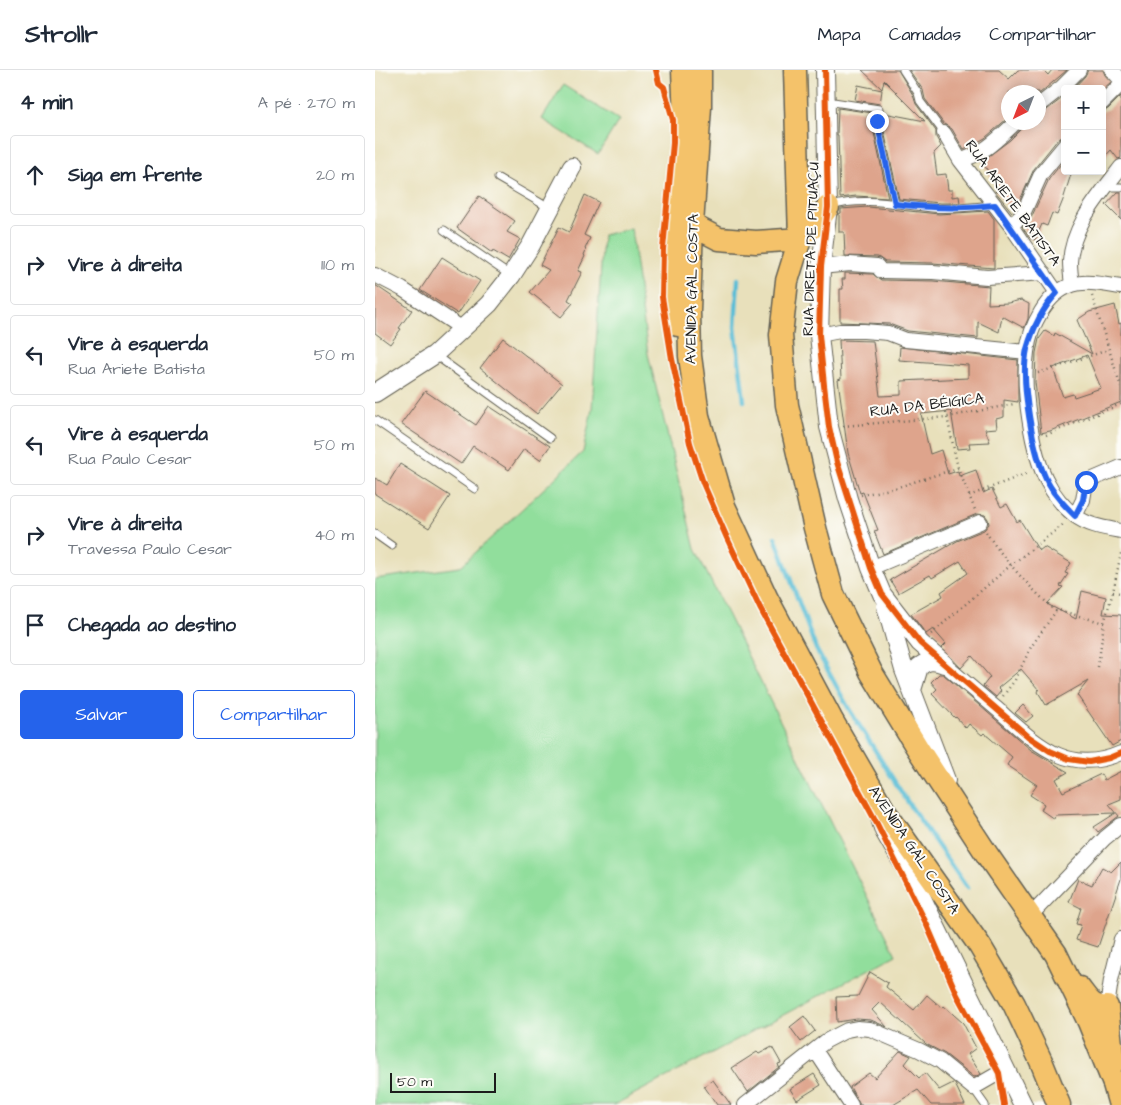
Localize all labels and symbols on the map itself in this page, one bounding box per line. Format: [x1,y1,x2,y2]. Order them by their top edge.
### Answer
north arrow [1001,85,1046,130]
route end [866,110,889,133]
street label: RUA ARIETE BATISTA [960,136,1066,271]
street label: RUA DIRETA DE PITUAÇU [797,162,825,336]
street label: AVENIDA GAL COSTA [680,213,704,364]
street label: RUA DA BÉIGICA [869,388,986,422]
route start [1075,471,1098,494]
street label: AVENIDA GAL COSTA [863,782,965,919]
scale bar [390,1070,496,1093]

